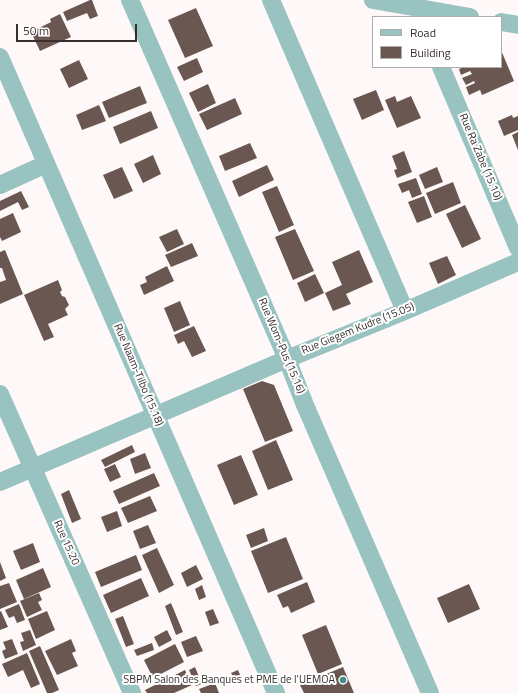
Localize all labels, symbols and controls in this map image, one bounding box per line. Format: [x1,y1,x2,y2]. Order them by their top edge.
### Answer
scale bar [18,16,139,42]
legend [372,16,502,68]
text: 50 m [23,21,49,40]
text: Road [410,23,436,42]
text: Building [410,43,451,62]
street label: Rue Ra Zabe (15.10) [456,111,504,203]
street label: Rue Wom-Pus (15.16) [255,296,307,396]
street label: Rue Giegem Kudre (15.05) [300,300,416,358]
street label: Rue Naam-Tilbo (15.18) [110,322,166,428]
street label: Rue 15.20 [50,519,82,567]
place label: SBPM Salon des Banques et PME de l'UEMOA [123,673,335,687]
marker: SBPM Salon des Banques et PME de l'UEMOA [338,675,348,685]

